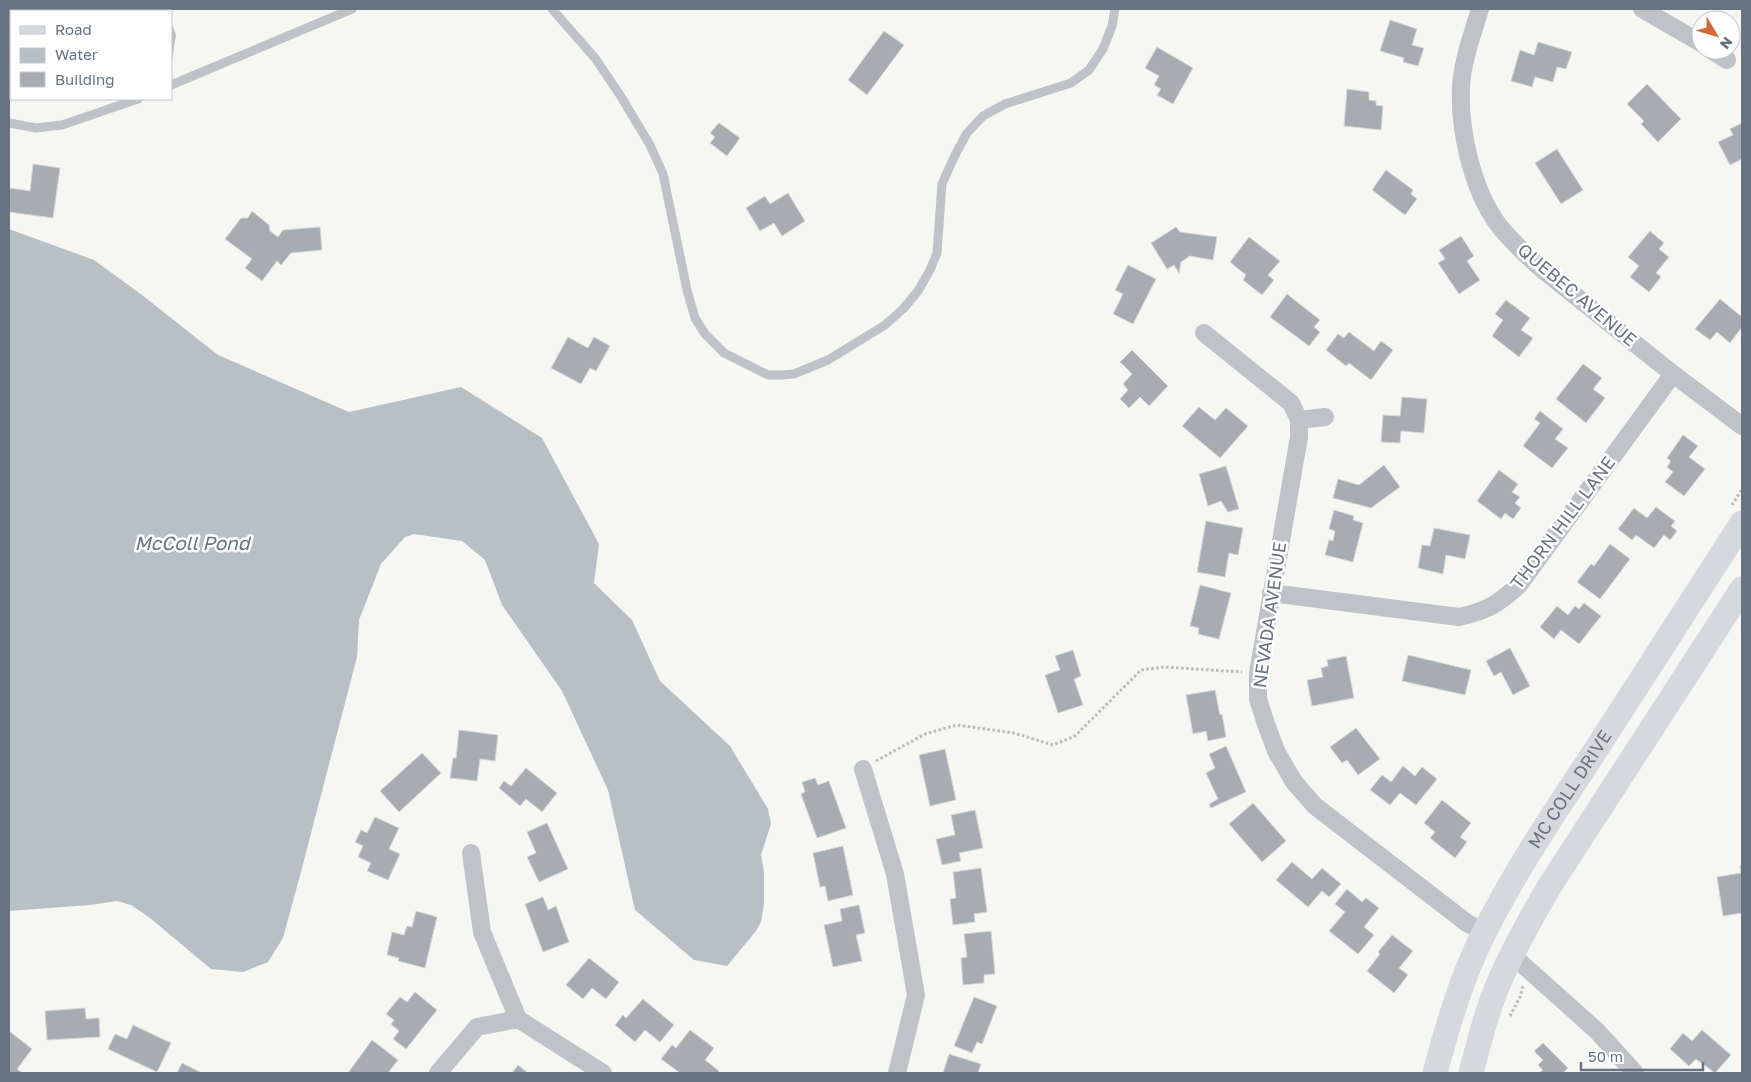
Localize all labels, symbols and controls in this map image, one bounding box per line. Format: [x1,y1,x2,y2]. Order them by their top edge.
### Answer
legend [10,10,172,100]
north arrow [1691,10,1741,60]
text: Road [55,20,92,38]
text: N [1717,34,1737,53]
text: Water [55,45,98,63]
text: Building [55,70,115,88]
street label: QUEBEC AVENUE [1514,238,1642,350]
street label: THORN HILL LANE [1505,452,1619,593]
water label: McColl Pond [135,531,252,554]
street label: NEVADA AVENUE [1248,540,1290,689]
street label: MC COLL DRIVE [1523,726,1616,852]
scale bar [1581,1040,1704,1072]
text: 50 m [1588,1047,1623,1065]

